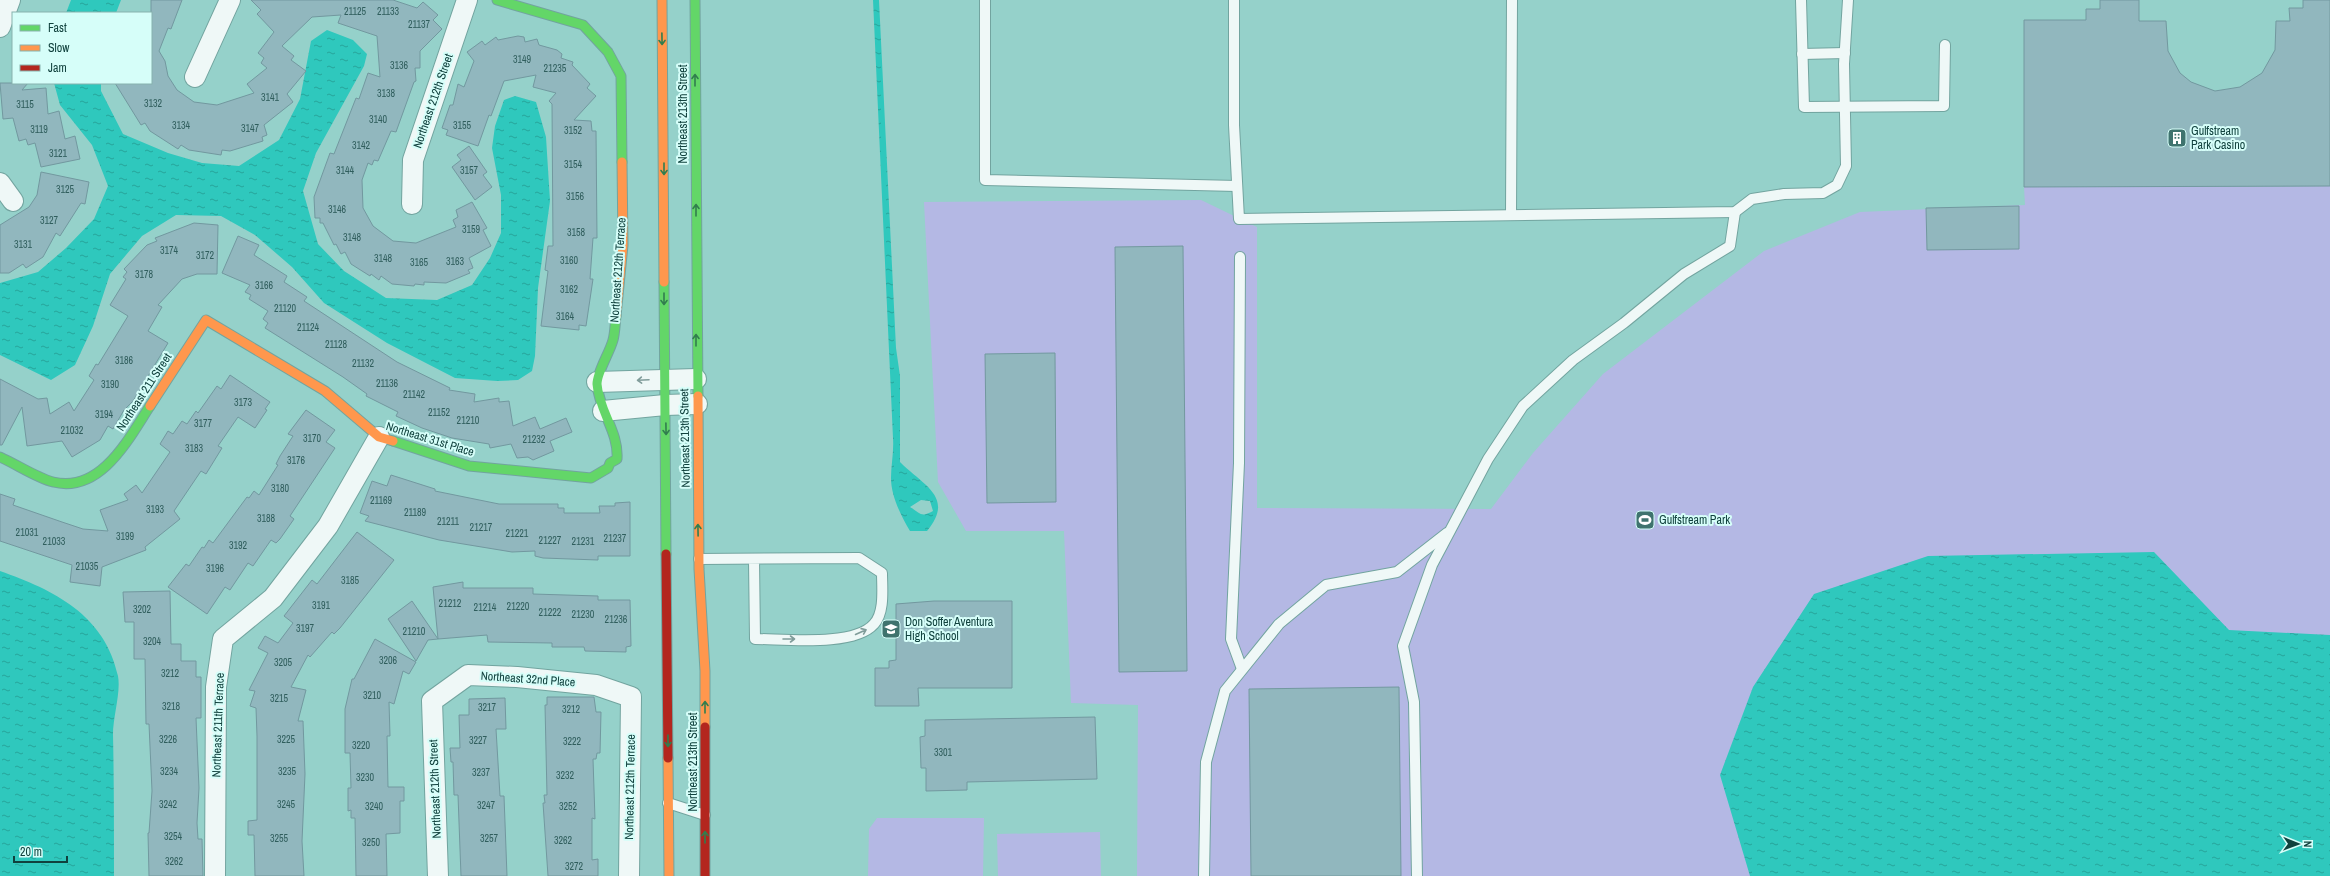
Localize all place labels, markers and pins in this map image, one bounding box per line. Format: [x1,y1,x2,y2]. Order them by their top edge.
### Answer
place label: Gulfstream Park Casino [2191,123,2245,153]
building icon: Gulfstream Park Casino [2166,127,2188,149]
sports icon: Gulfstream Park [1634,509,1656,531]
place label: Gulfstream Park [1659,512,1730,528]
place label: Don Soffer Aventura High School [905,614,994,644]
school or university icon: Don Soffer Aventura High School [880,618,902,640]

